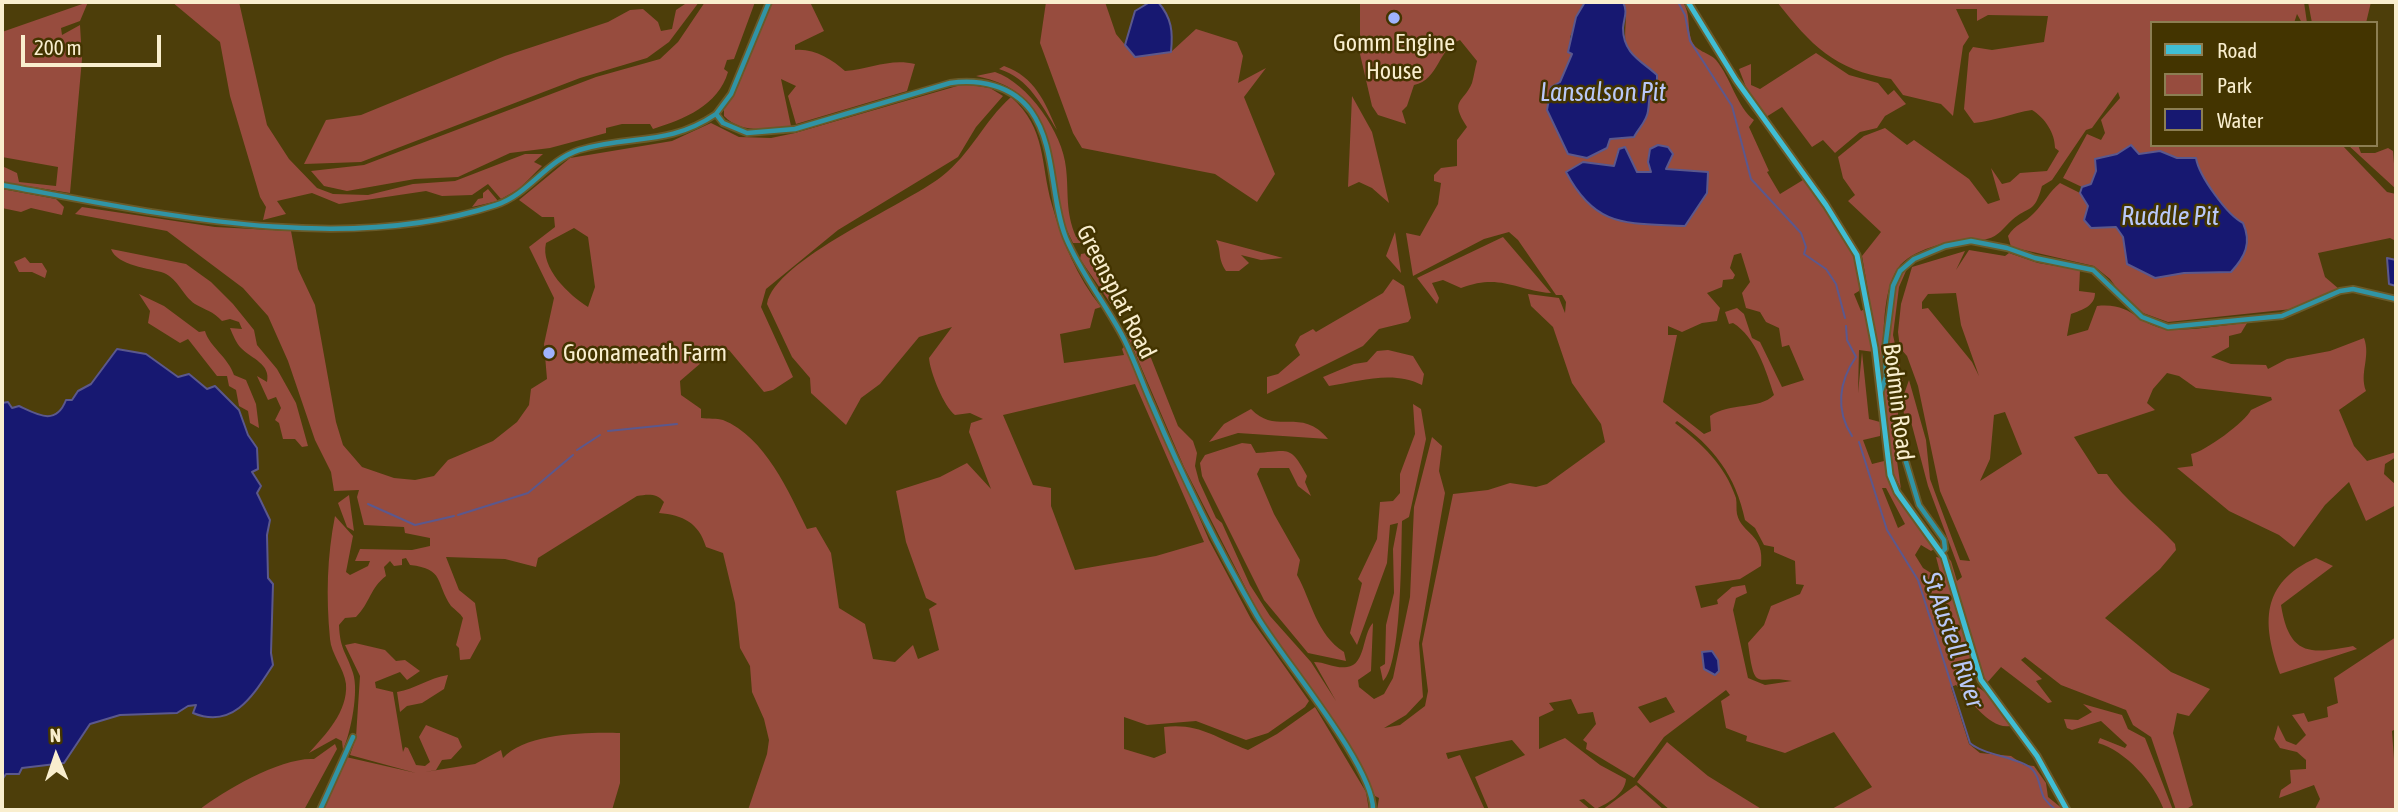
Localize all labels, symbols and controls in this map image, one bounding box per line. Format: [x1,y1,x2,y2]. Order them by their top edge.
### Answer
marker: Gomm Engine House [1386,10,1402,26]
scale bar [24,21,164,65]
legend [2150,21,2377,147]
place label: Gomm Engine House [1333,29,1455,85]
text: 200 m [34,35,82,59]
text: Road [2217,38,2257,62]
text: Park [2217,73,2252,97]
water label: Lansalson Pit [1540,77,1666,109]
text: Water [2217,108,2263,132]
water label: Ruddle Pit [2121,201,2219,233]
street label: Greensplat Road [1070,220,1162,364]
place label: Goonameath Farm [563,339,727,367]
street label: Bodmin Road [1877,342,1919,462]
marker: Goonameath Farm [541,345,557,361]
water label: St Austell River [1915,568,1991,712]
north arrow [21,721,91,791]
text: N [49,724,61,746]

